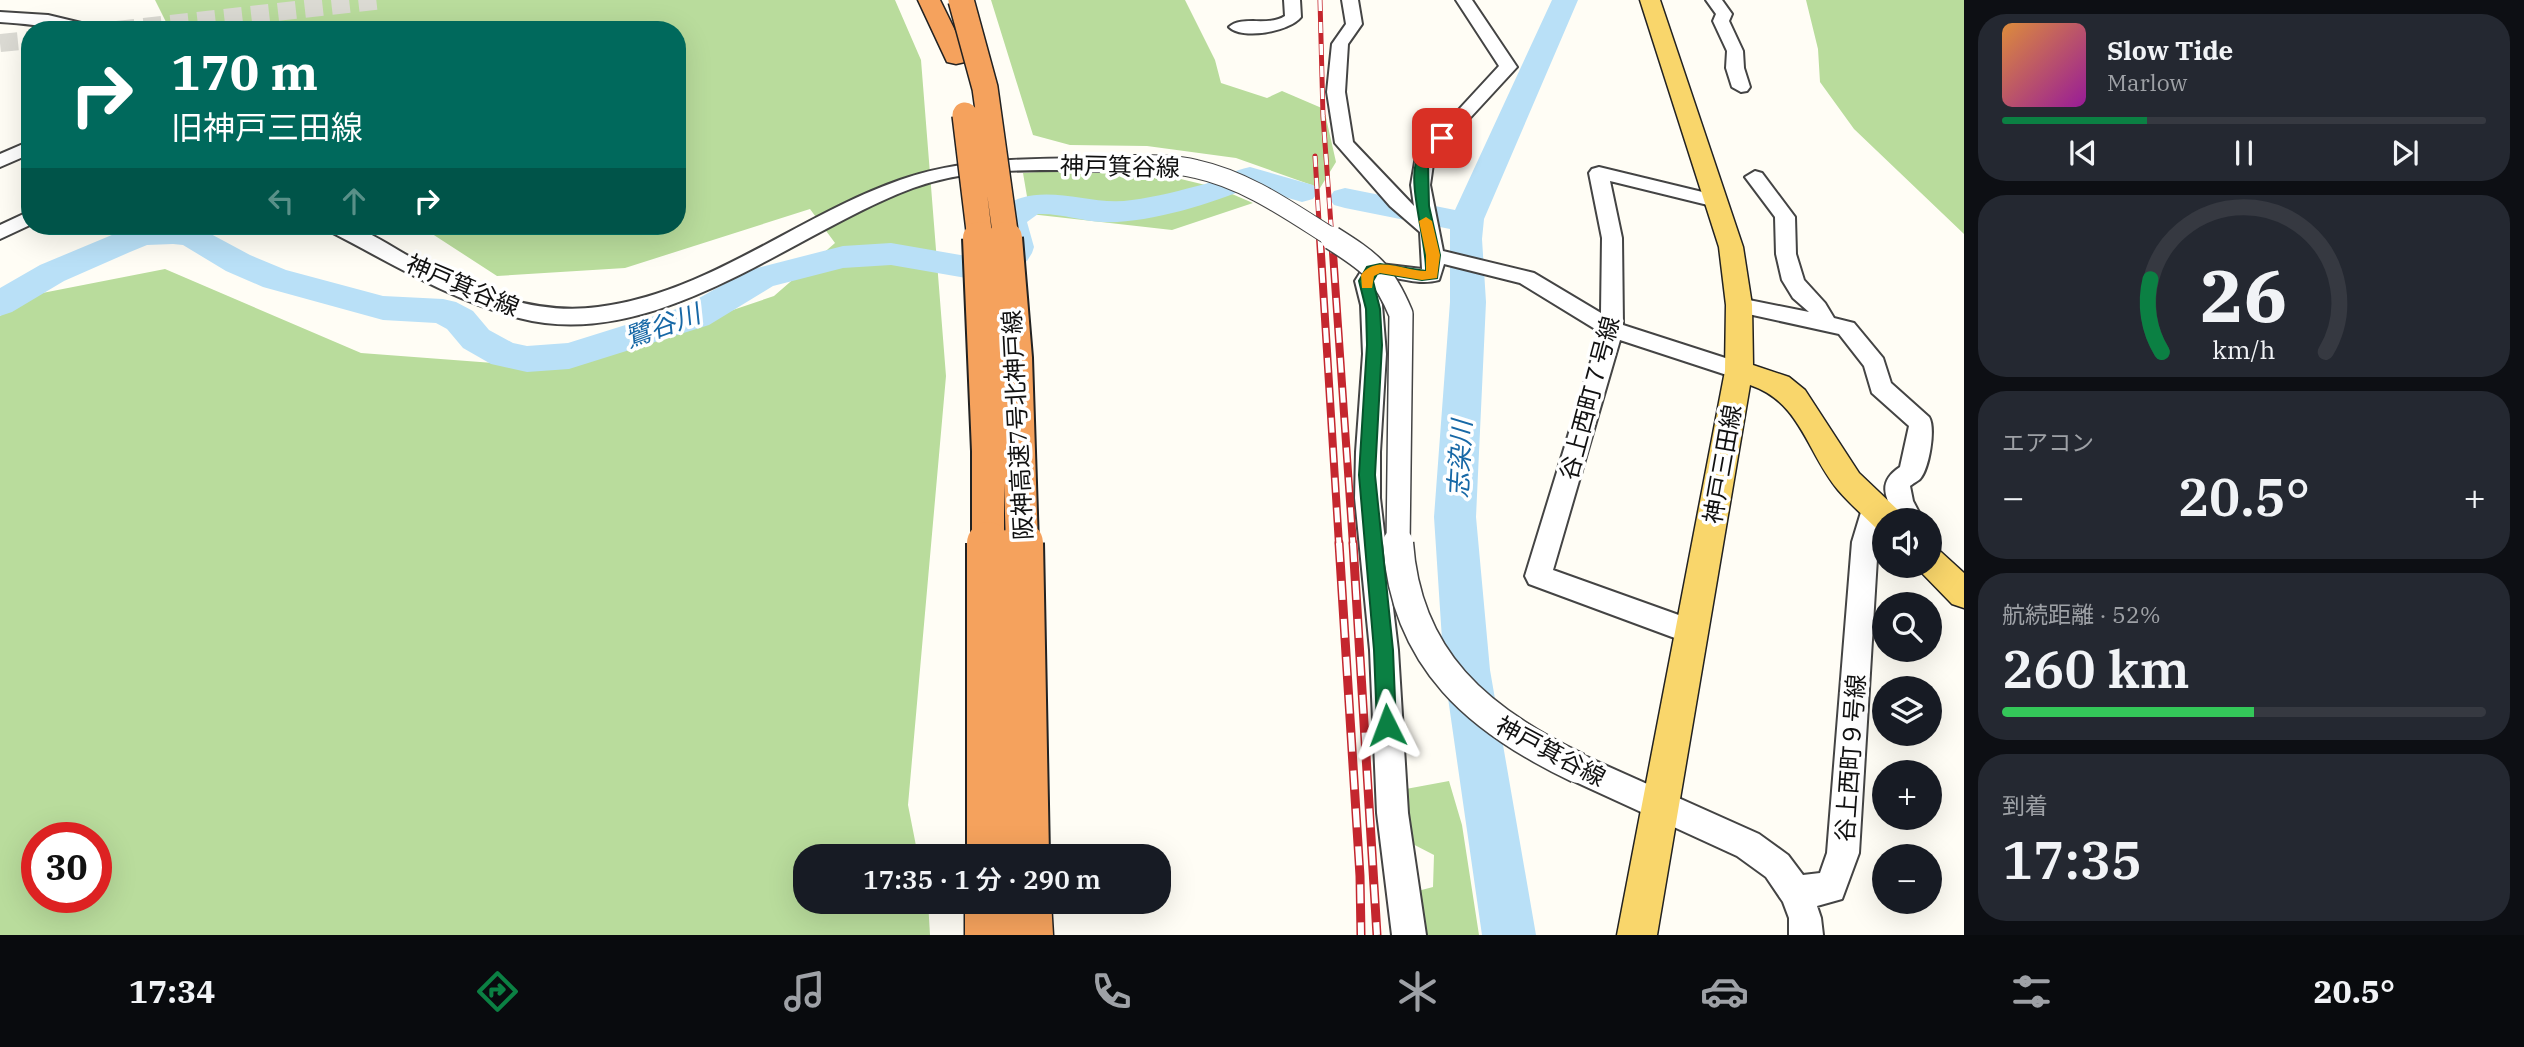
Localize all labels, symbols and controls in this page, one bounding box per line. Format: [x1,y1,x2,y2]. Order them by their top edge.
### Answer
text: Slow Tide [2107,33,2233,67]
text: 170 m [171,40,318,103]
icon: right [56,49,147,140]
text: Marlow [2107,67,2187,97]
text: 旧神戸三田線 [171,106,363,148]
pin [1412,108,1472,168]
icon: arrive [1423,119,1461,157]
icon: previous [2064,134,2102,172]
icon: pause [2225,134,2263,172]
icon: next [2386,134,2424,172]
street label: 神戸箕谷線 [1060,149,1180,183]
icon: left [262,182,300,220]
icon: ahead [335,182,373,220]
icon: right [408,182,446,220]
street label: 神戸箕谷線 [402,247,524,323]
text: 26 [2200,248,2288,343]
water label: 鷺谷川 [620,295,707,354]
street label: 阪神高速7号北神戸線 [995,309,1039,541]
street label: 谷上西町７号線 [1552,313,1626,483]
text: km/h [2212,333,2276,366]
street label: 神戸三田線 [1696,402,1748,526]
water label: 志染川 [1440,416,1478,499]
text: エアコン [2002,427,2094,457]
text: 20.5° [2178,463,2310,530]
text: − [2002,472,2025,521]
text: + [2463,472,2486,521]
map controls [1872,508,1942,914]
button: sound [1872,508,1942,578]
button: search [1872,592,1942,662]
text: 航続距離 · 52% [2002,599,2161,629]
text: 260 km [2002,635,2190,702]
street label: 谷上西町９号線 [1828,673,1872,843]
button: layers [1872,676,1942,746]
position arrow [1350,688,1424,762]
street label: 神戸箕谷線 [1491,709,1611,793]
button: + [1872,760,1942,830]
text: 到着 [2002,790,2048,820]
speed limit sign: 30 [21,822,112,913]
text: 17:35 [2002,826,2142,893]
button: − [1872,844,1942,914]
text: 17:35 · 1 分 · 290 m [863,862,1101,896]
icon: directions [473,967,522,1016]
icon: music [780,967,829,1016]
icon: phone [1087,967,1136,1016]
icon: climate [1393,967,1442,1016]
icon: car [1700,967,1749,1016]
icon: filters [2007,967,2056,1016]
text: 17:34 [129,970,215,1012]
text: 20.5° [2313,970,2395,1012]

